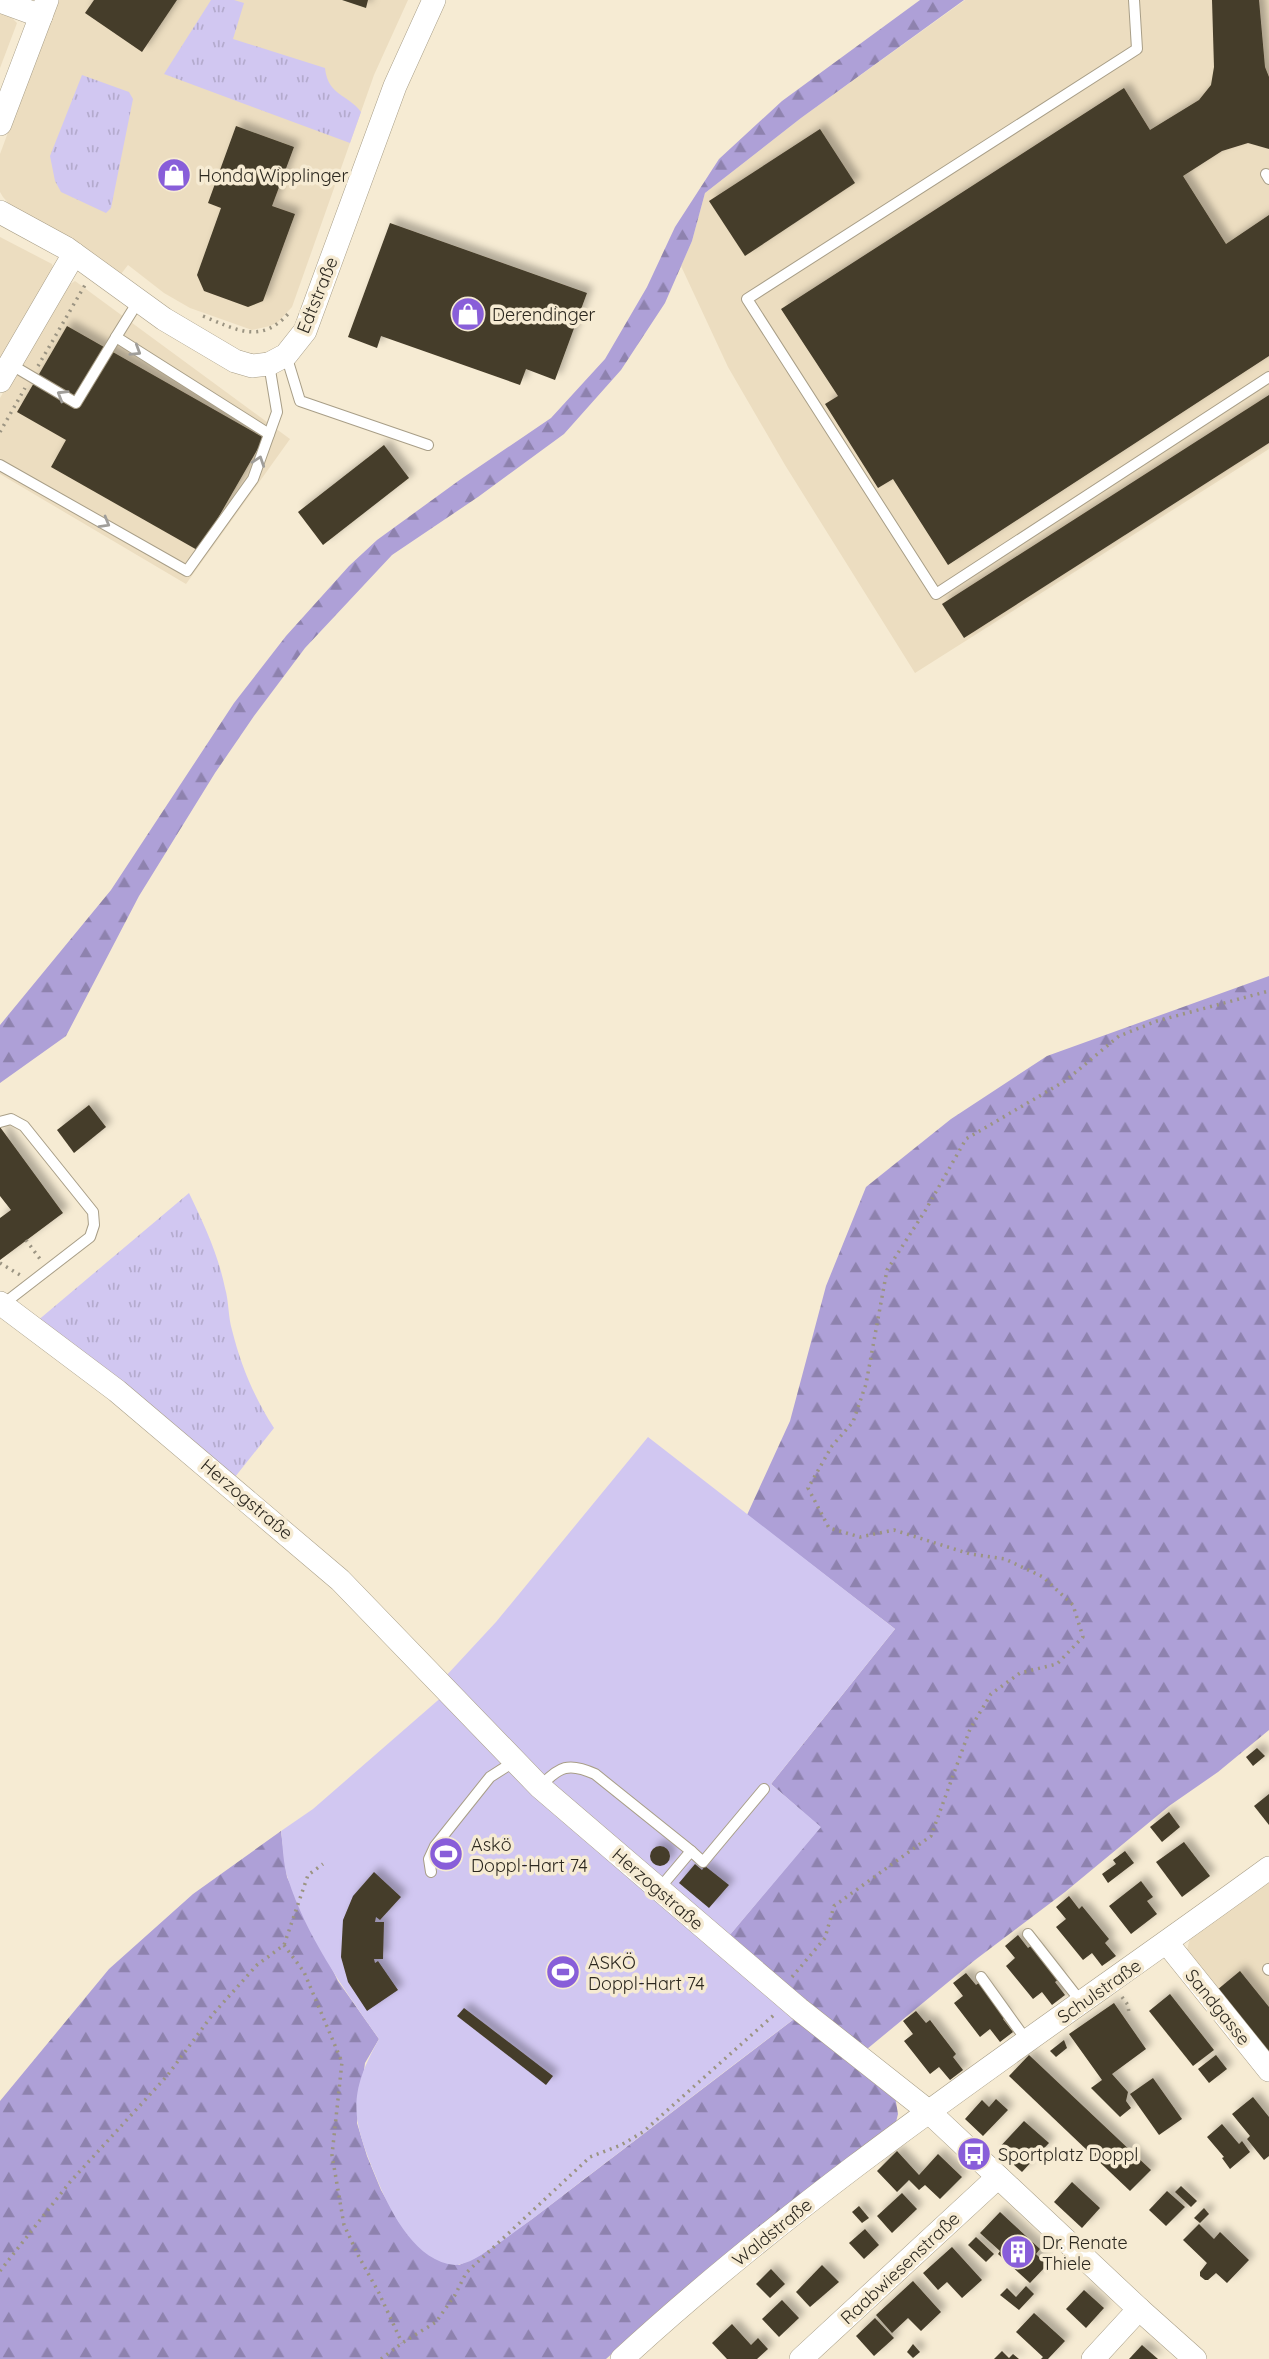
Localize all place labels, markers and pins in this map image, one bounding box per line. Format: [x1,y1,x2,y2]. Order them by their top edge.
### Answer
shop icon: Honda Wipplinger [155,156,193,194]
place label: Honda Wipplinger [198,164,348,187]
shop icon: Derendinger [449,295,487,333]
place label: Derendinger [492,303,596,326]
place label: Askö Doppl-Hart 74 [471,1833,588,1877]
sports icon: Askö Doppl-Hart 74 [427,1835,465,1873]
place label: ASKÖ Doppl-Hart 74 [588,1951,705,1995]
sports icon: ASKÖ Doppl-Hart 74 [544,1953,582,1991]
bus stop icon: Sportplatz Doppl [955,2135,993,2173]
place label: Sportplatz Doppl [998,2143,1138,2166]
place label: Dr. Renate Thiele [1042,2231,1128,2275]
building icon: Dr. Renate Thiele [999,2233,1037,2271]

